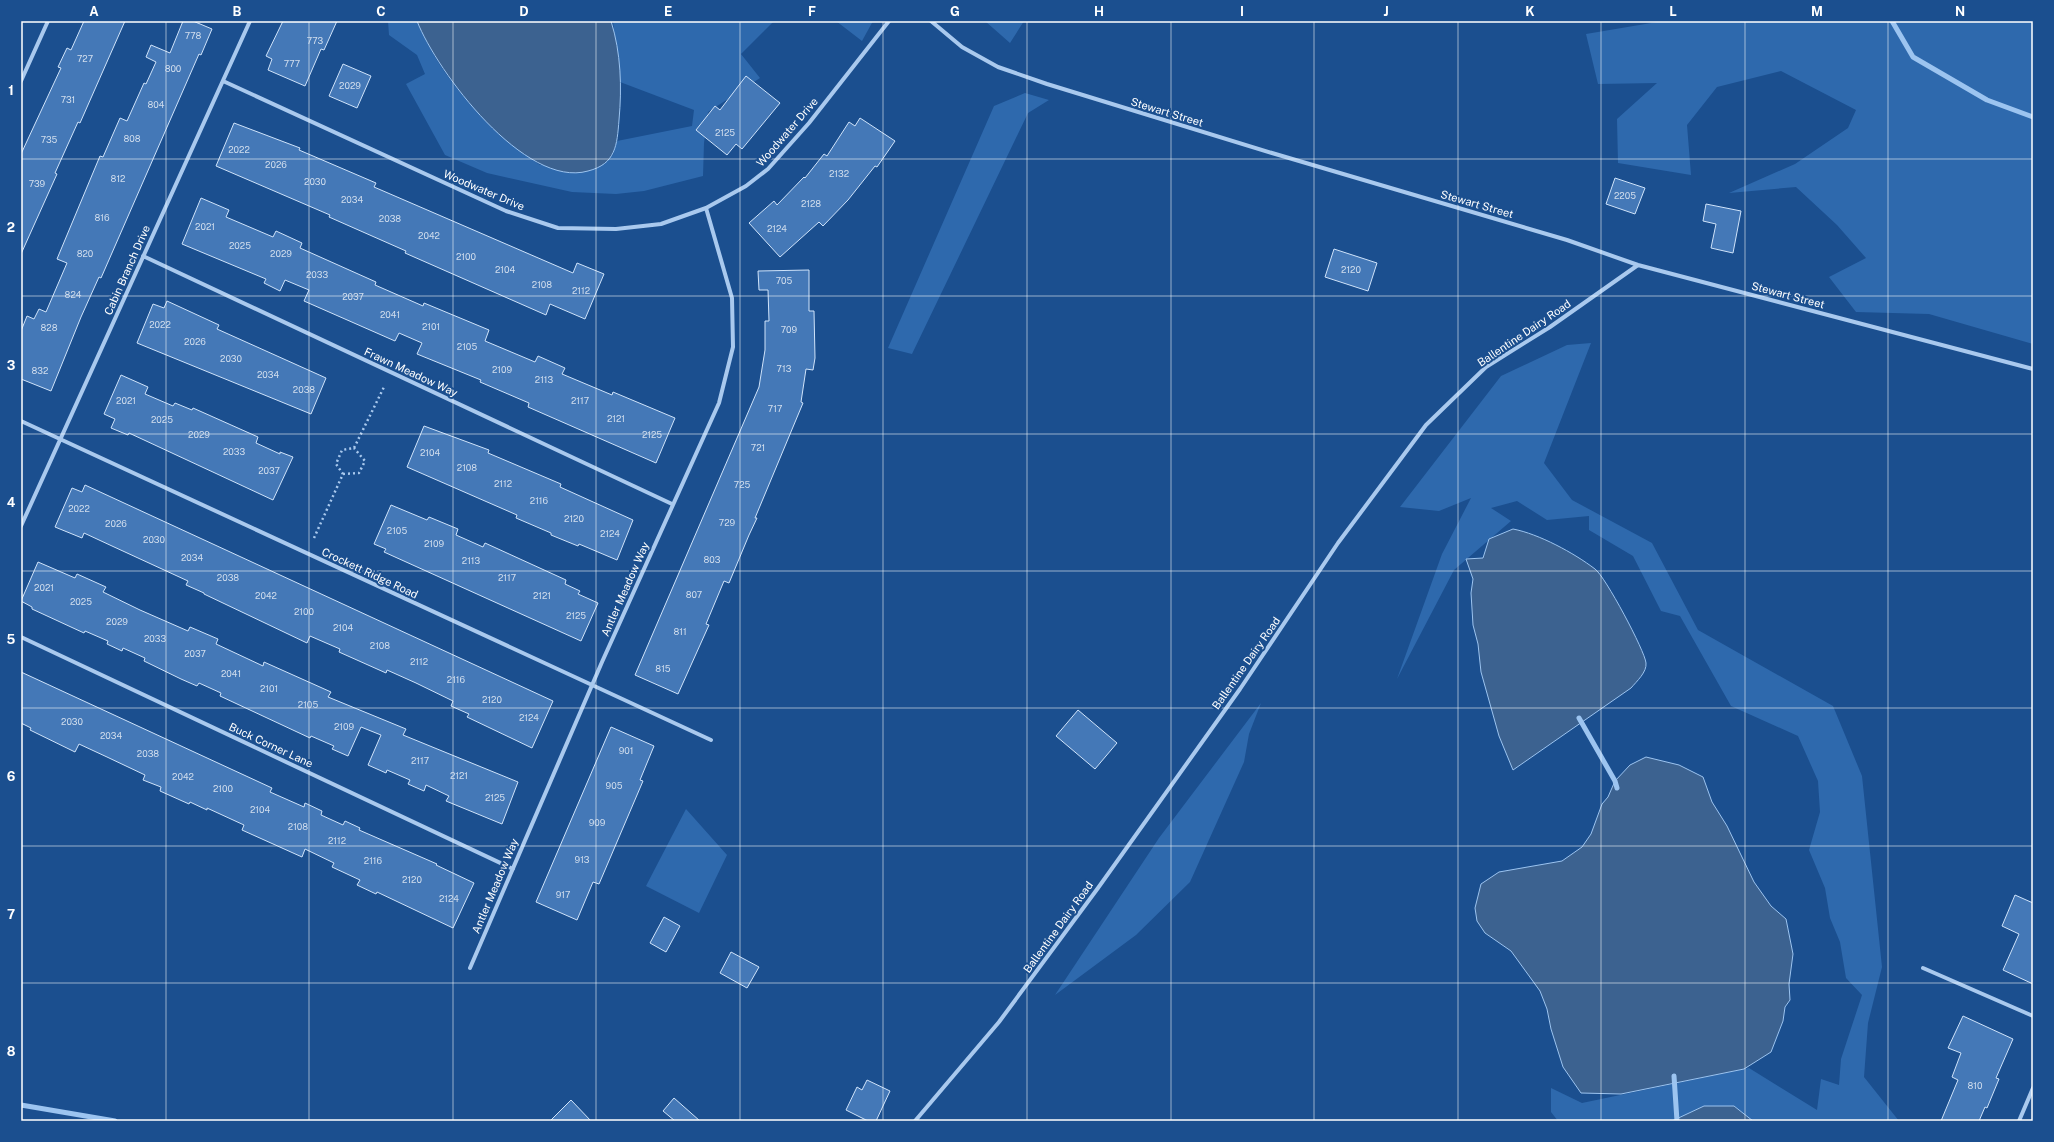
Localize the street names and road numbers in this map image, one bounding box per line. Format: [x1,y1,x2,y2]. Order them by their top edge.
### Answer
street label: Woodwater Drive [754,95,820,169]
street label: Stewart Street [1129,95,1205,129]
street label: Woodwater Drive [442,167,526,213]
street label: Stewart Street [1439,188,1515,220]
street label: Cabin Branch Drive [102,223,152,317]
street label: Stewart Street [1750,279,1826,311]
street label: Ballentine Dairy Road [1475,297,1573,369]
street label: Frawn Meadow Way [362,345,460,399]
street label: Antler Meadow Way [599,540,651,638]
street label: Crockett Ridge Road [320,545,420,601]
street label: Ballentine Dairy Road [1210,615,1282,711]
street label: Buck Corner Lane [227,720,315,770]
street label: Antler Meadow Way [470,837,520,935]
street label: Ballentine Dairy Road [1021,879,1095,975]

